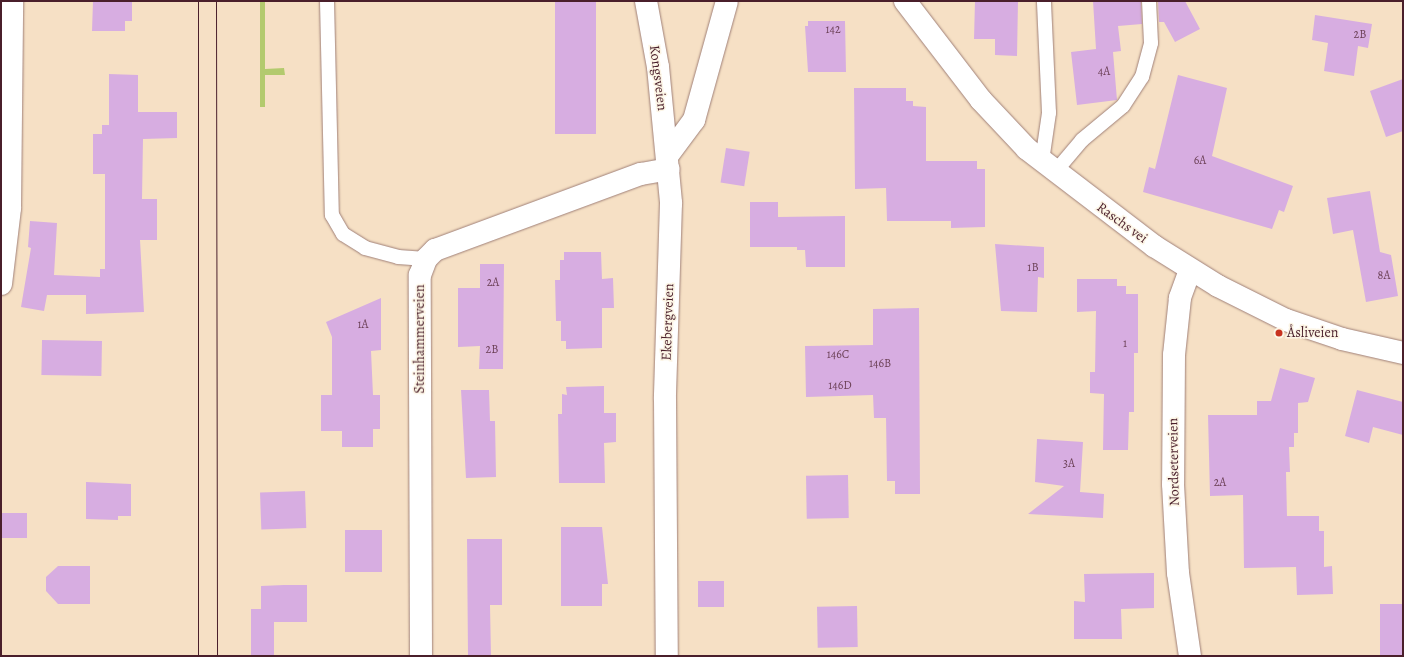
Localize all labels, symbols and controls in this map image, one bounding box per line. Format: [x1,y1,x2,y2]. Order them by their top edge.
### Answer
house number: 142 [825,23,841,37]
house number: 2B [1354,28,1366,42]
street label: Kongsveien [646,44,670,112]
house number: 4A [1098,65,1110,79]
house number: 6A [1194,154,1206,168]
street label: Raschs vei [1093,199,1151,247]
house number: 1B [1027,261,1039,275]
house number: 8A [1378,269,1390,283]
house number: 2A [487,276,499,290]
street label: Ekebergveien [658,283,678,361]
street label: Steinhammerveien [412,284,428,394]
house number: 1A [357,318,369,332]
place label: Åsliveien [1287,325,1338,341]
marker: Åsliveien [1274,328,1284,338]
house number: 1 [1123,337,1127,351]
house number: 2B [486,343,498,357]
house number: 146C [827,348,849,362]
house number: 146B [869,357,891,371]
house number: 146D [828,379,852,393]
street label: Nordseterveien [1165,418,1183,506]
house number: 3A [1063,457,1075,471]
house number: 2A [1214,476,1226,490]

